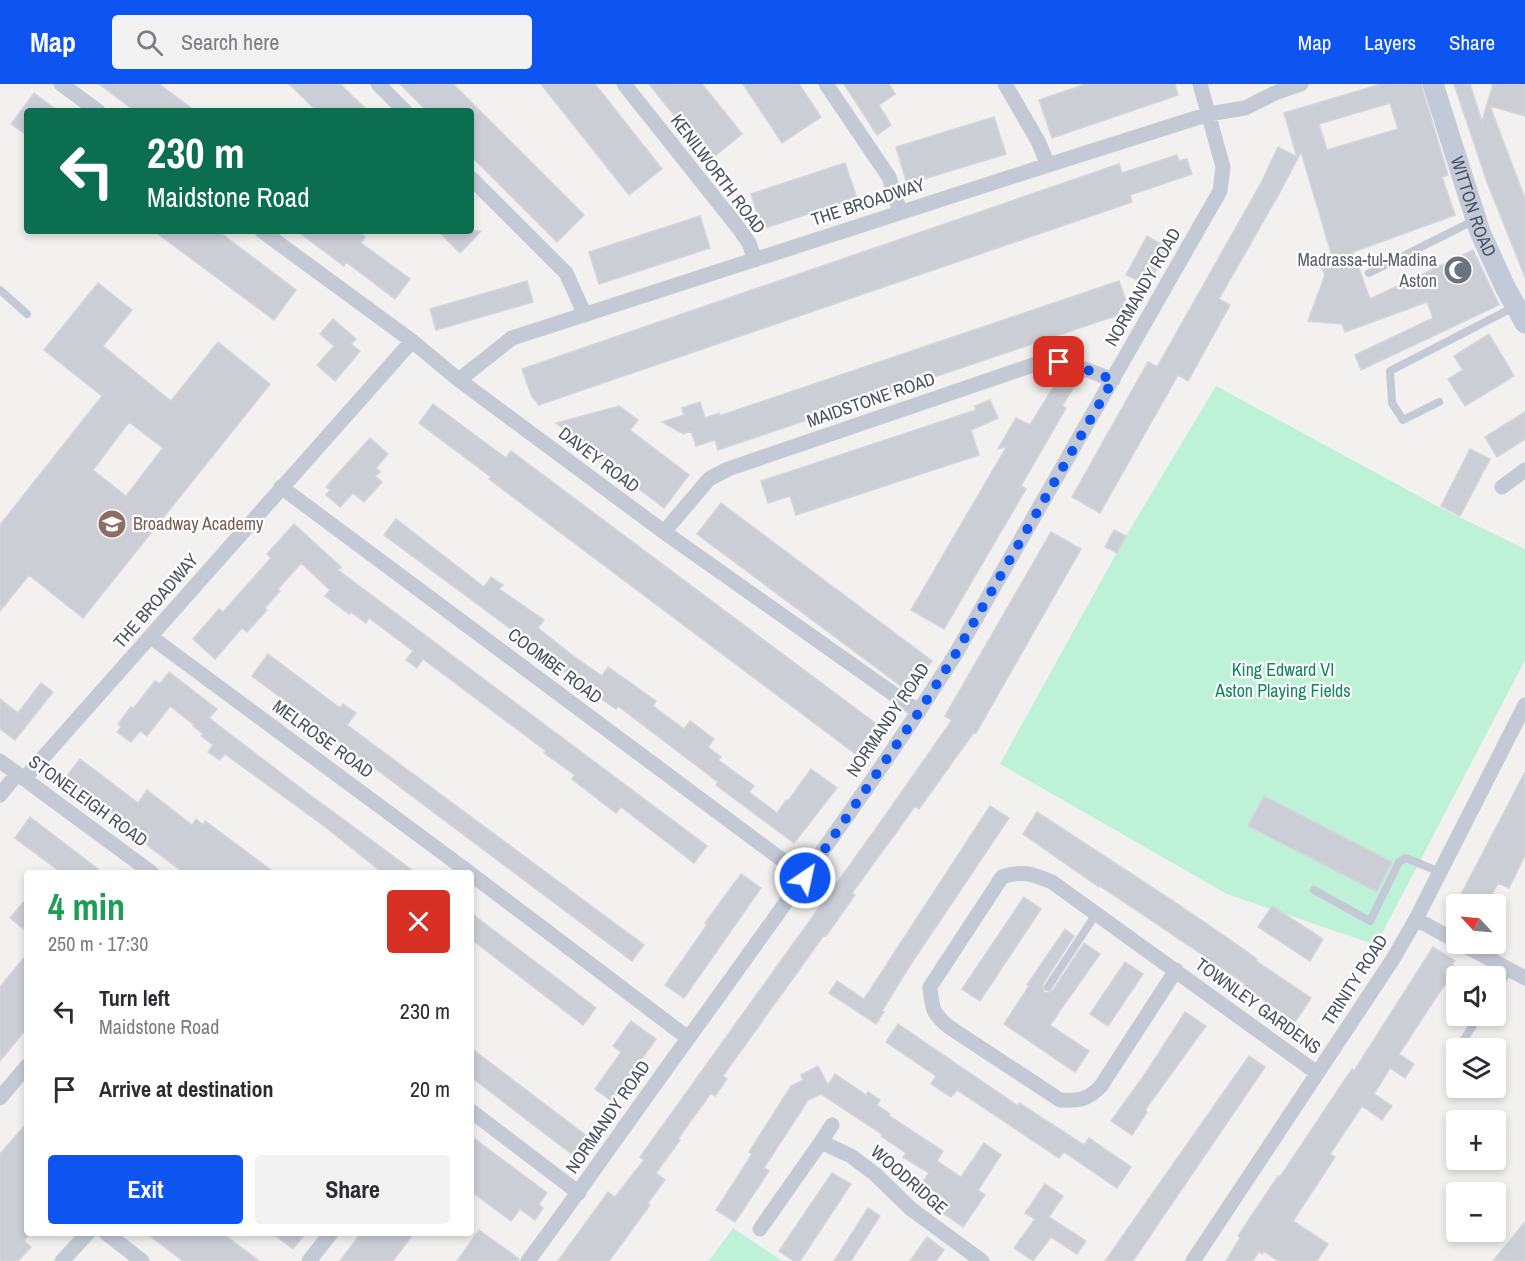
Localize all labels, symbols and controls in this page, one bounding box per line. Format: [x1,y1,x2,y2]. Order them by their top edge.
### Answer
search box [112,15,532,69]
text: Map [30,23,76,61]
icon: search [133,26,166,59]
text: Search here [181,27,279,57]
text: Map [1298,28,1331,57]
text: Layers [1364,28,1416,57]
text: Share [1449,28,1495,57]
street label: KENILWORTH ROAD [665,109,772,239]
text: 230 m [147,125,245,181]
icon: left [48,132,126,210]
street label: WITTON ROAD [1445,153,1503,261]
street label: THE BROADWAY [808,171,928,232]
text: Maidstone Road [147,179,309,215]
street label: NORMANDY ROAD [1099,223,1187,350]
place label: Madrassa-tul-Madina Aston [1298,247,1437,293]
mosque icon: Madrassa-tul-Madina Aston [1442,254,1474,286]
pin [1033,336,1084,387]
icon: arrive [1042,345,1075,378]
street label: MAIDSTONE ROAD [803,366,938,433]
street label: DAVEY ROAD [554,421,645,498]
school or university icon: Broadway Academy [96,508,128,540]
place label: Broadway Academy [133,511,264,536]
street label: THE BROADWAY [107,548,204,653]
street label: COOMBE ROAD [503,622,608,709]
park label: King Edward VI Aston Playing Fields [1214,657,1351,703]
street label: NORMANDY ROAD [840,658,935,782]
street label: MELROSE ROAD [268,694,379,784]
street label: STONELEIGH ROAD [24,749,153,852]
position arrow [773,846,837,910]
text: 4 min [48,883,125,931]
button: close [387,890,450,953]
north arrow [1446,894,1506,954]
map controls [1446,894,1506,1242]
street label: TRINITY ROAD [1316,929,1393,1030]
text: 250 m · 17:30 [48,930,148,957]
street label: TOWNLEY GARDENS [1190,952,1326,1060]
button: sound [1446,966,1506,1026]
text: Turn left [99,983,170,1013]
icon: left [48,995,81,1028]
text: 230 m [400,996,450,1026]
text: Maidstone Road [99,1013,219,1040]
button: layers [1446,1038,1506,1098]
street label: NORMANDY ROAD [559,1055,656,1178]
icon: arrive [48,1073,81,1106]
text: Arrive at destination [99,1074,273,1104]
text: 20 m [410,1074,450,1104]
button: + [1446,1110,1506,1170]
street label: WOODRIDGE [866,1139,953,1220]
button: Exit [48,1155,243,1224]
button: Share [255,1155,450,1224]
button: − [1446,1182,1506,1242]

